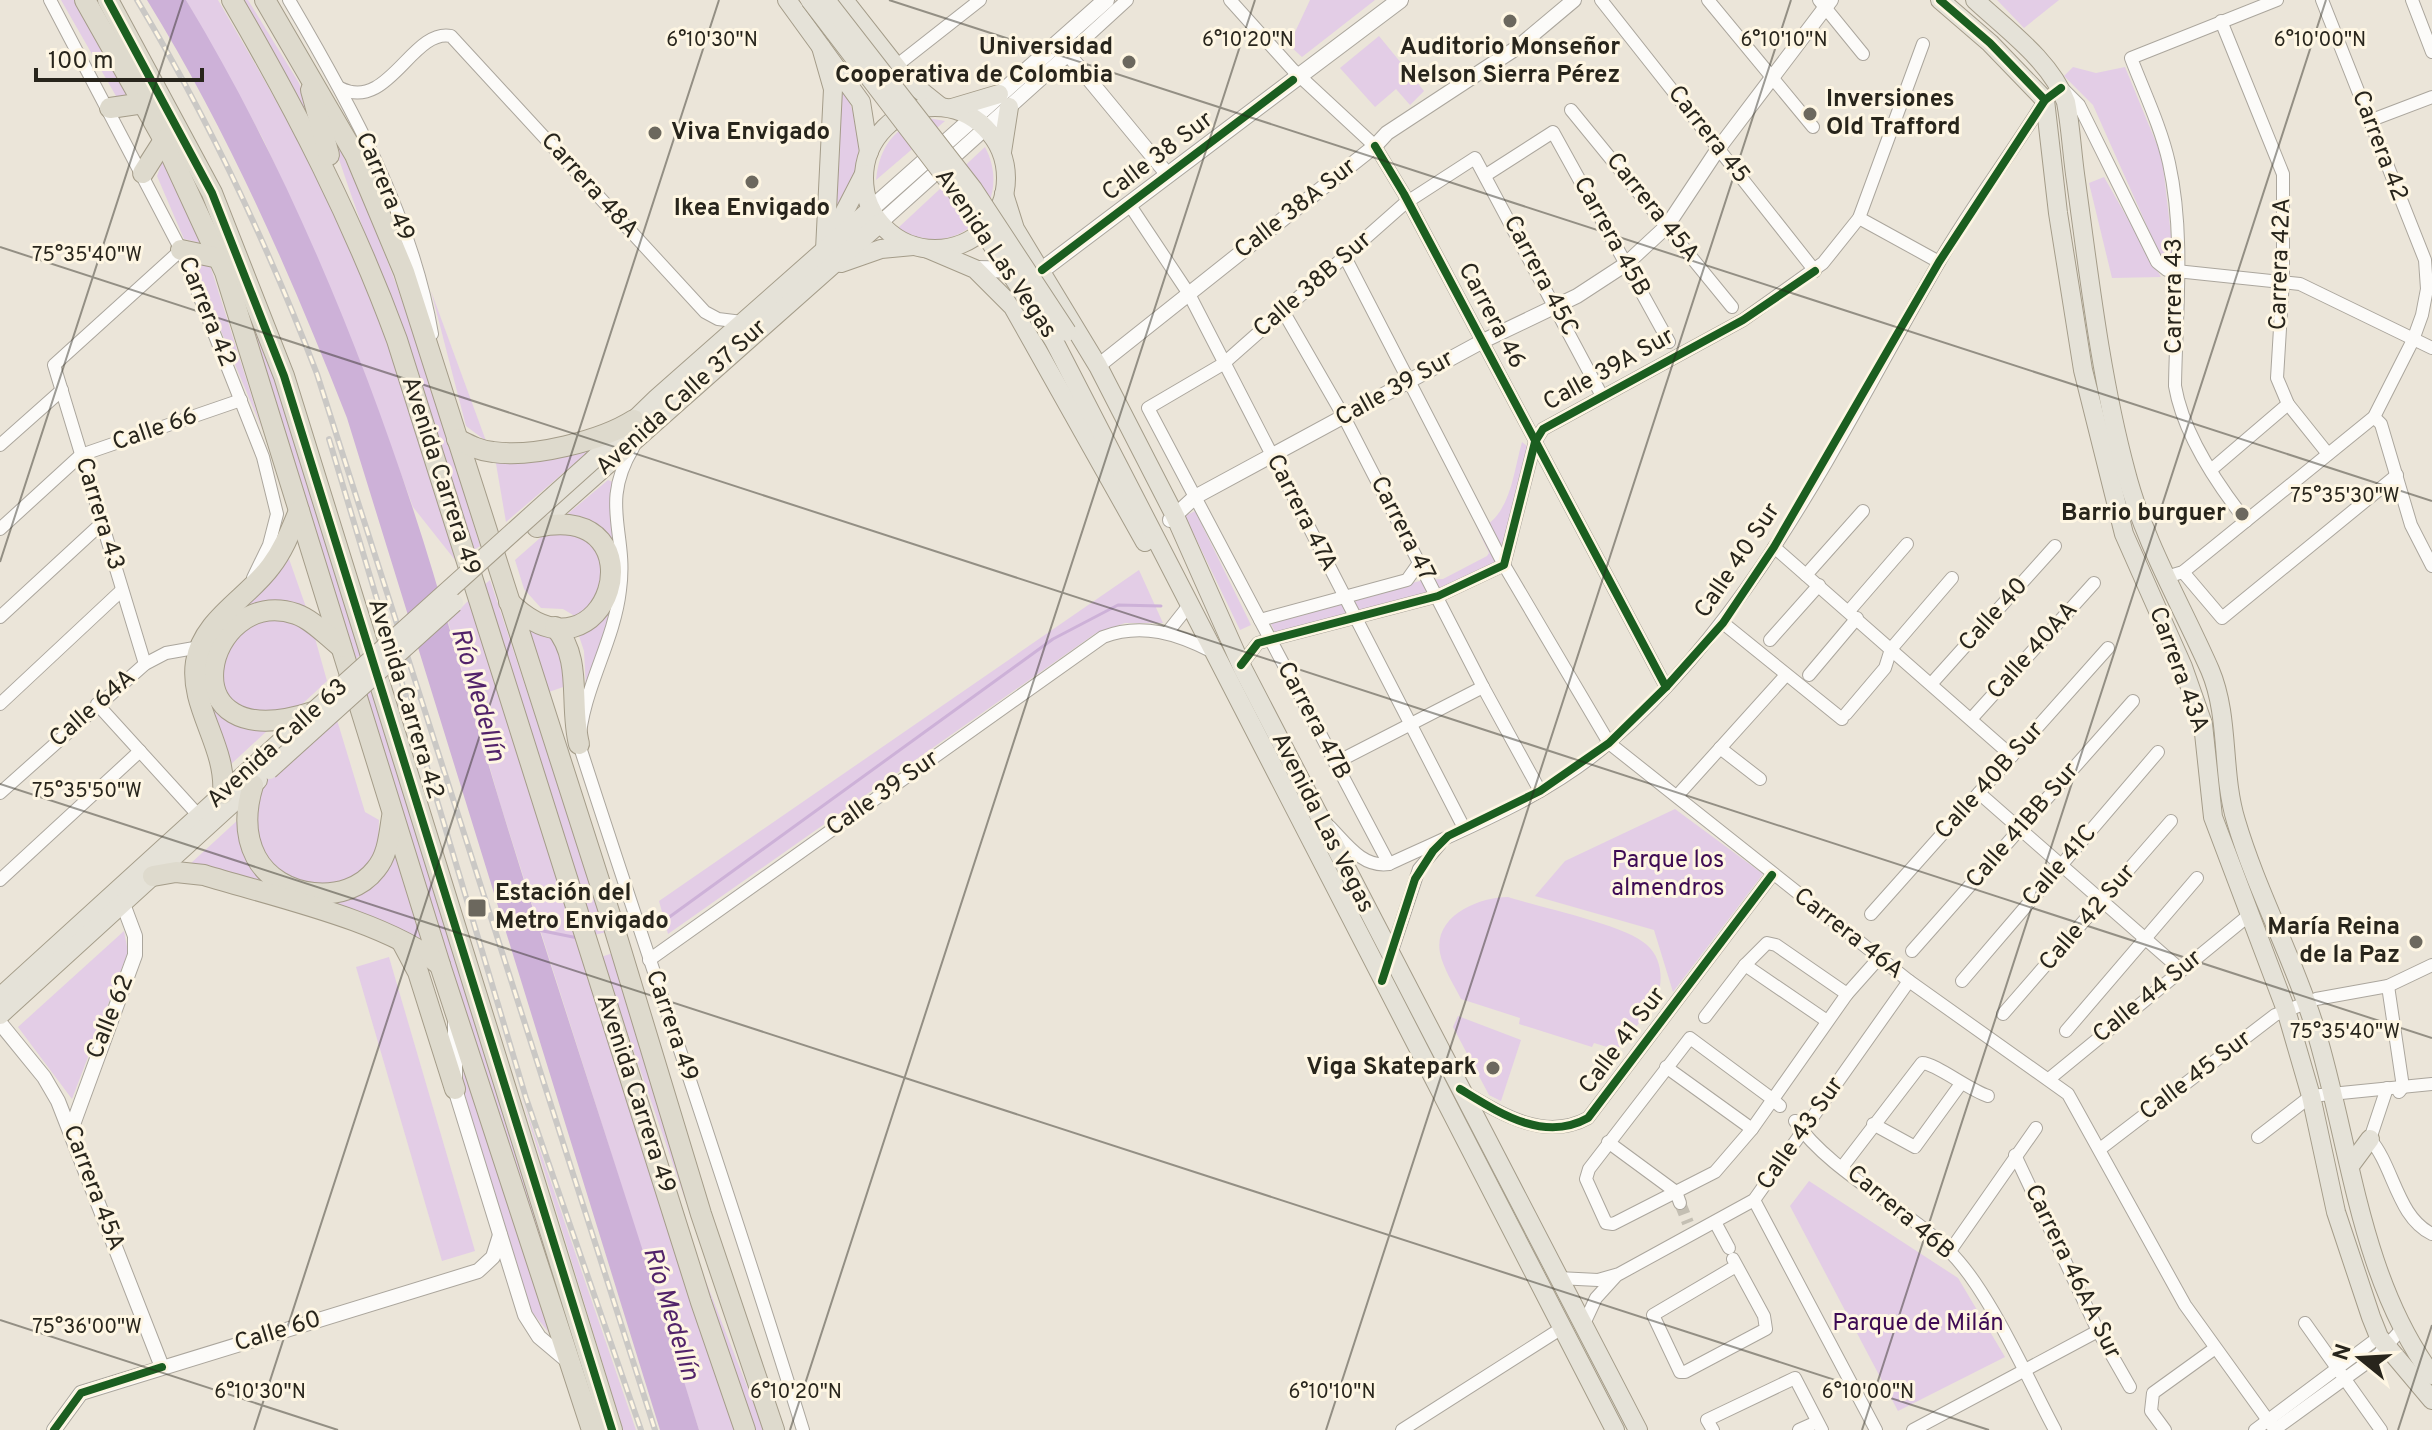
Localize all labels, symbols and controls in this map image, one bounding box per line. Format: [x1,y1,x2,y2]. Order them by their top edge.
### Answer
marker: Auditorio Monseñor Nelson Sierra Pérez [1501,12,1519,30]
text: 6°10'30"N [666,28,758,54]
text: 6°10'20"N [1202,28,1294,54]
text: 6°10'10"N [1740,28,1828,54]
text: 6°10'00"N [2274,28,2366,54]
scale bar [36,32,202,82]
place label: Universidad Cooperativa de Colombia [835,33,1113,91]
place label: Auditorio Monseñor Nelson Sierra Pérez [1400,33,1620,91]
text: 100 m [48,47,114,77]
marker: Universidad Cooperativa de Colombia [1120,53,1138,71]
street label: Carrera 45 [1660,80,1756,190]
place label: Inversiones Old Trafford [1826,85,1961,143]
street label: Carrera 42 [2344,86,2414,206]
street label: Calle 38 Sur [1096,105,1220,209]
marker: Inversiones Old Trafford [1801,105,1819,123]
place label: Viva Envigado [671,118,830,148]
marker: Viva Envigado [646,124,664,142]
street label: Carrera 48A [534,127,644,245]
street label: Carrera 49 [348,128,420,246]
street label: Carrera 45A [1599,147,1705,269]
street label: Calle 38A Sur [1229,152,1363,266]
street label: Avenida Las Vegas [927,164,1063,344]
street label: Carrera 45B [1566,172,1656,302]
marker: Ikea Envigado [743,173,761,191]
place label: Ikea Envigado [674,194,830,224]
street label: Carrera 42A [2264,197,2298,331]
street label: Carrera 45C [1496,211,1584,341]
street label: Calle 38B Sur [1248,225,1378,345]
street label: Carrera 43 [2160,238,2190,354]
text: 75°35'40"W [32,243,142,269]
street label: Carrera 42 [170,252,242,372]
street label: Carrera 46 [1451,258,1531,374]
street label: Avenida Calle 37 Sur [590,313,774,483]
street label: Calle 39A Sur [1538,322,1680,418]
street label: Calle 39 Sur [1331,344,1459,434]
street label: Avenida Carrera 49 [394,373,486,579]
street label: Calle 66 [109,402,201,458]
street label: Carrera 47A [1259,449,1343,577]
street label: Carrera 43 [68,454,130,574]
street label: Carrera 47 [1363,471,1441,587]
text: 75°35'30"W [2290,484,2400,510]
street label: Calle 40 Sur [1688,498,1788,624]
place label: Barrio burguer [2061,499,2226,529]
marker: Barrio burguer [2233,505,2251,523]
street label: Calle 40 [1953,572,2035,658]
street label: Avenida Carrera 42 [360,595,450,803]
street label: Calle 40AA [1981,596,2085,706]
street label: Carrera 43A [2141,603,2215,737]
water label: Río Medellín [442,624,512,766]
street label: Carrera 47B [1269,657,1357,785]
street label: Calle 64A [44,663,142,755]
street label: Avenida Calle 63 [201,673,355,815]
street label: Calle 40B Sur [1929,716,2051,846]
street label: Avenida Las Vegas [1264,728,1380,918]
street label: Calle 39 Sur [821,744,945,844]
street label: Calle 41BB Sur [1960,757,2086,895]
text: 75°35'50"W [32,779,142,805]
street label: Calle 41C [2016,819,2104,913]
park label: Parque los almendros [1611,846,1725,904]
street label: Calle 42 Sur [2033,858,2143,978]
place label: Estación del Metro Envigado [495,879,669,937]
street label: Carrera 46A [1787,882,1909,986]
marker: Estación del Metro Envigado [466,897,488,919]
place label: María Reina de la Paz [2267,913,2400,971]
marker: María Reina de la Paz [2407,933,2425,951]
street label: Calle 44 Sur [2087,944,2209,1050]
street label: Carrera 49 [638,966,704,1086]
street label: Calle 62 [81,970,141,1064]
street label: Calle 41 Sur [1573,982,1673,1100]
street label: Avenida Carrera 49 [589,991,681,1197]
text: 75°35'40"W [2290,1020,2400,1046]
street label: Calle 45 Sur [2134,1024,2258,1128]
place label: Viga Skatepark [1306,1053,1477,1083]
marker: Viga Skatepark [1484,1059,1502,1077]
street label: Calle 43 Sur [1751,1071,1851,1197]
street label: Carrera 45A [55,1121,131,1255]
street label: Carrera 46B [1840,1159,1960,1267]
street label: Carrera 46AA Sur [2017,1180,2127,1364]
water label: Río Medellín [634,1243,706,1385]
street label: Calle 60 [231,1305,325,1359]
park label: Parque de Milán [1832,1309,2004,1339]
text: 75°36'00"W [32,1315,142,1341]
north arrow [2320,1318,2400,1398]
text: N [2328,1341,2359,1364]
text: 6°10'30"N [214,1380,306,1406]
text: 6°10'20"N [750,1380,842,1406]
text: 6°10'10"N [1288,1380,1376,1406]
text: 6°10'00"N [1822,1380,1914,1406]

